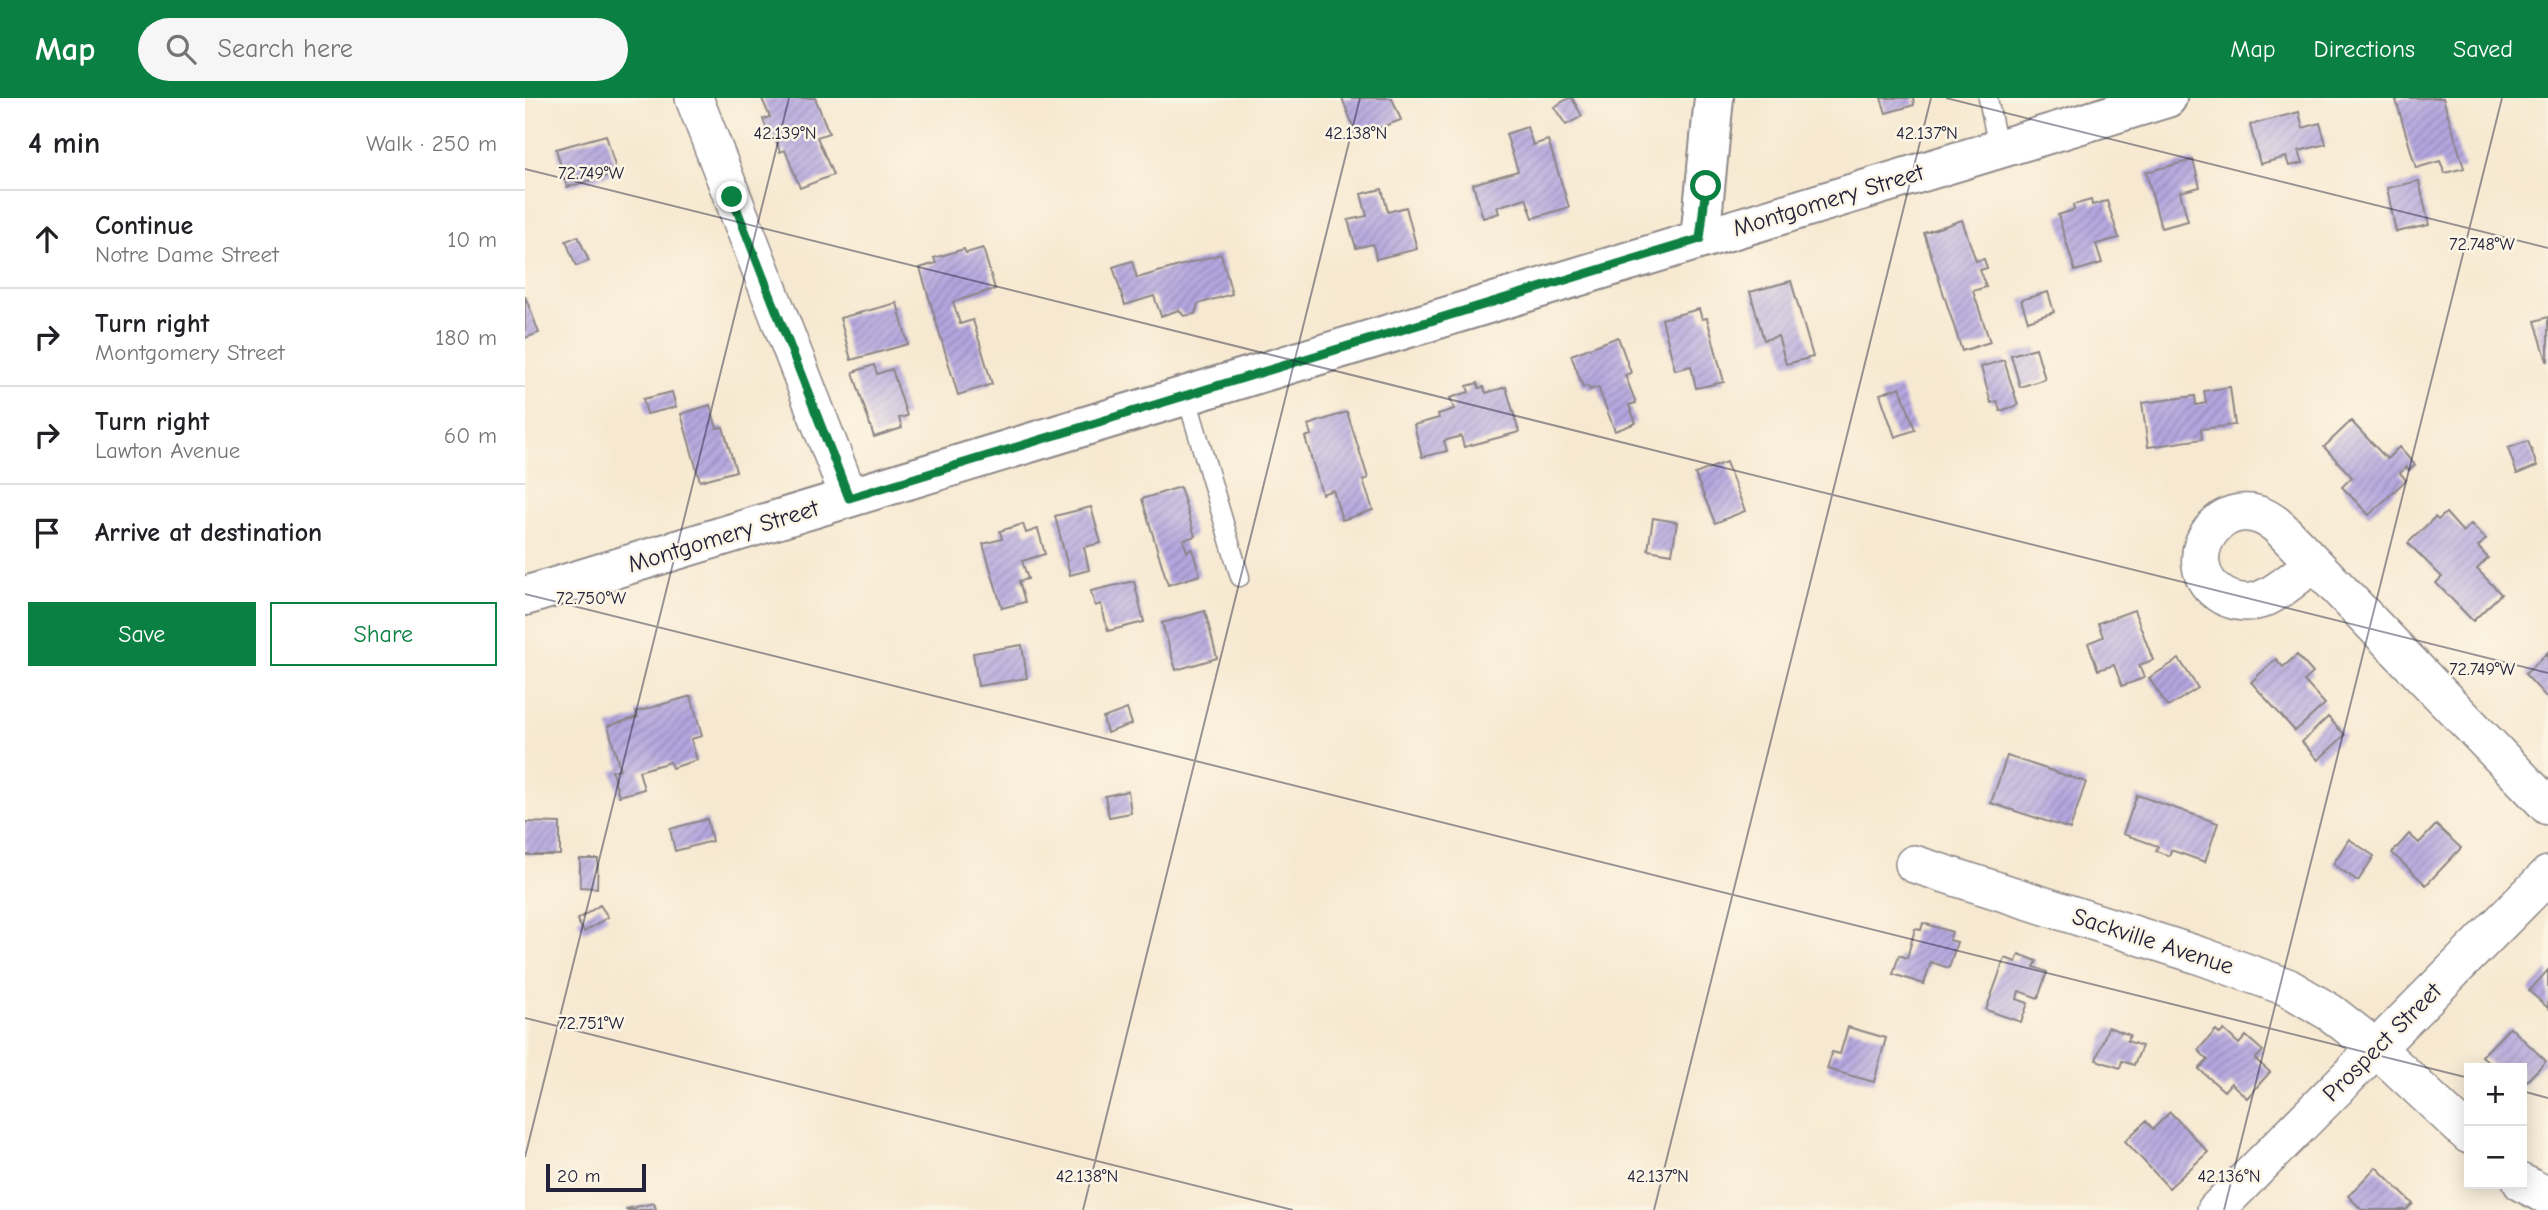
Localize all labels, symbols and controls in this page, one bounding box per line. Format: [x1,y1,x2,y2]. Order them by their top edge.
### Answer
search box [138,18,628,81]
text: Map [35,30,96,68]
icon: search [162,30,200,68]
text: Search here [218,34,353,64]
text: Map [2230,35,2276,63]
text: Directions [2314,35,2415,63]
text: Saved [2453,35,2513,63]
text: 42.139°N [754,123,816,144]
text: 42.138°N [1325,123,1387,144]
text: 42.137°N [1896,123,1958,144]
text: 4 min [28,126,100,161]
text: Walk · 250 m [366,130,497,157]
street label: Montgomery Street [1729,157,1928,242]
text: 72.749°W [558,163,624,184]
route start [1690,170,1721,201]
route end [716,181,747,212]
text: Continue [95,211,193,241]
icon: ahead [28,220,66,258]
text: 10 m [447,226,497,253]
text: 72.748°W [2449,234,2515,255]
text: Notre Dame Street [95,241,279,268]
text: Turn right [95,309,209,339]
icon: right [28,318,66,356]
text: 180 m [435,324,497,351]
text: Montgomery Street [95,339,285,366]
text: Turn right [95,407,209,437]
icon: right [28,416,66,454]
text: 60 m [444,422,497,449]
text: Lawton Avenue [95,437,240,464]
street label: Montgomery Street [624,493,823,578]
icon: arrive [28,514,66,552]
text: Arrive at destination [95,518,322,548]
text: 72.750°W [556,588,626,609]
button: Save [28,602,256,666]
button: Share [270,602,497,666]
text: 72.749°W [2449,659,2515,680]
street label: Sackville Avenue [2069,902,2237,980]
street label: Prospect Street [2317,976,2448,1107]
text: 72.751°W [558,1013,624,1034]
map controls [2464,1063,2527,1189]
button: + [2464,1063,2527,1126]
button: − [2464,1126,2527,1189]
scale bar [546,1161,646,1193]
text: 20 m [557,1165,601,1187]
text: 42.138°N [1056,1166,1118,1187]
text: 42.137°N [1627,1166,1689,1187]
text: 42.136°N [2197,1166,2261,1187]

